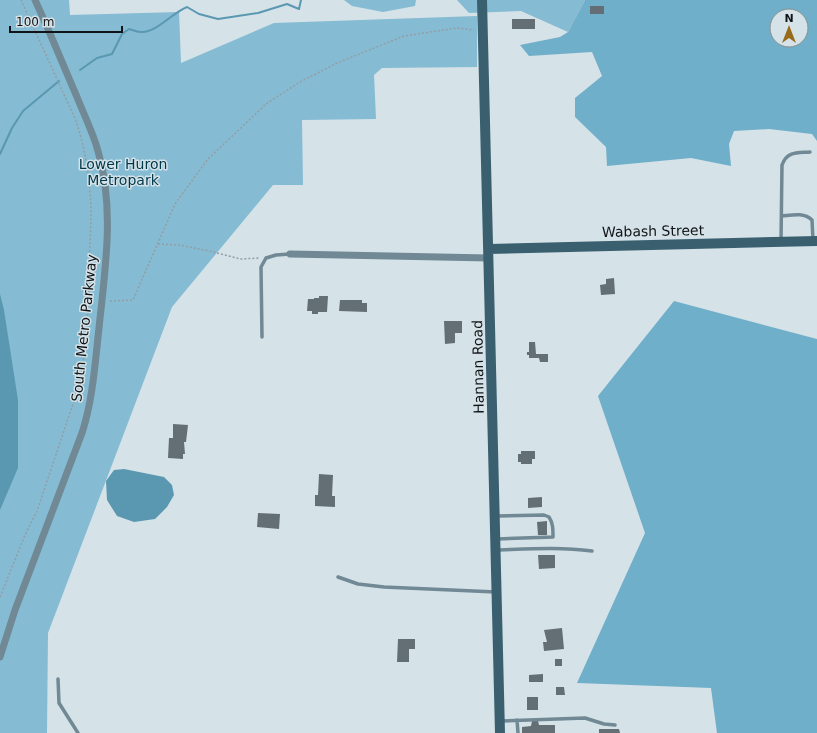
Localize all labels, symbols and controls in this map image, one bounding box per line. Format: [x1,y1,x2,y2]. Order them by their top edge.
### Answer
scale bar [10,8,122,34]
north arrow [769,8,809,48]
text: N [784,12,794,25]
text: 100 m [16,15,54,29]
park label: Lower Huron Metropark [79,156,167,188]
street label: Wabash Street [602,222,705,240]
street label: South Metro Parkway [68,253,100,403]
street label: Hannan Road [469,320,487,414]

